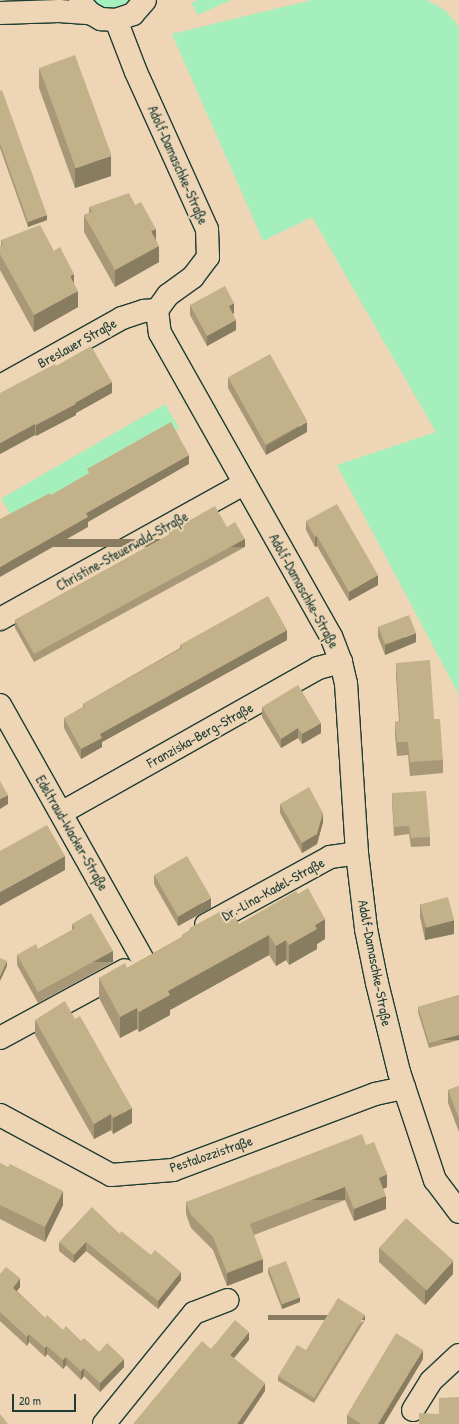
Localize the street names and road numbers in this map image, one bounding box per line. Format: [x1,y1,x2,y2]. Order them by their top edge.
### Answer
street label: Adolf-Damaschke-Straße [144,103,212,227]
street label: Breslauer Straße [35,314,119,372]
street label: Christine-Steuerwald-Straße [53,508,191,594]
street label: Adolf-Damaschke-Straße [266,531,342,651]
street label: Franziska-Berg-Straße [144,699,256,771]
street label: Edeltraud-Wacker-Straße [32,772,112,894]
street label: Dr.-Lina-Kadel-Straße [219,854,327,924]
street label: Adolf-Damaschke-Straße [355,898,395,1028]
street label: Pestalozzistraße [167,1132,255,1176]

